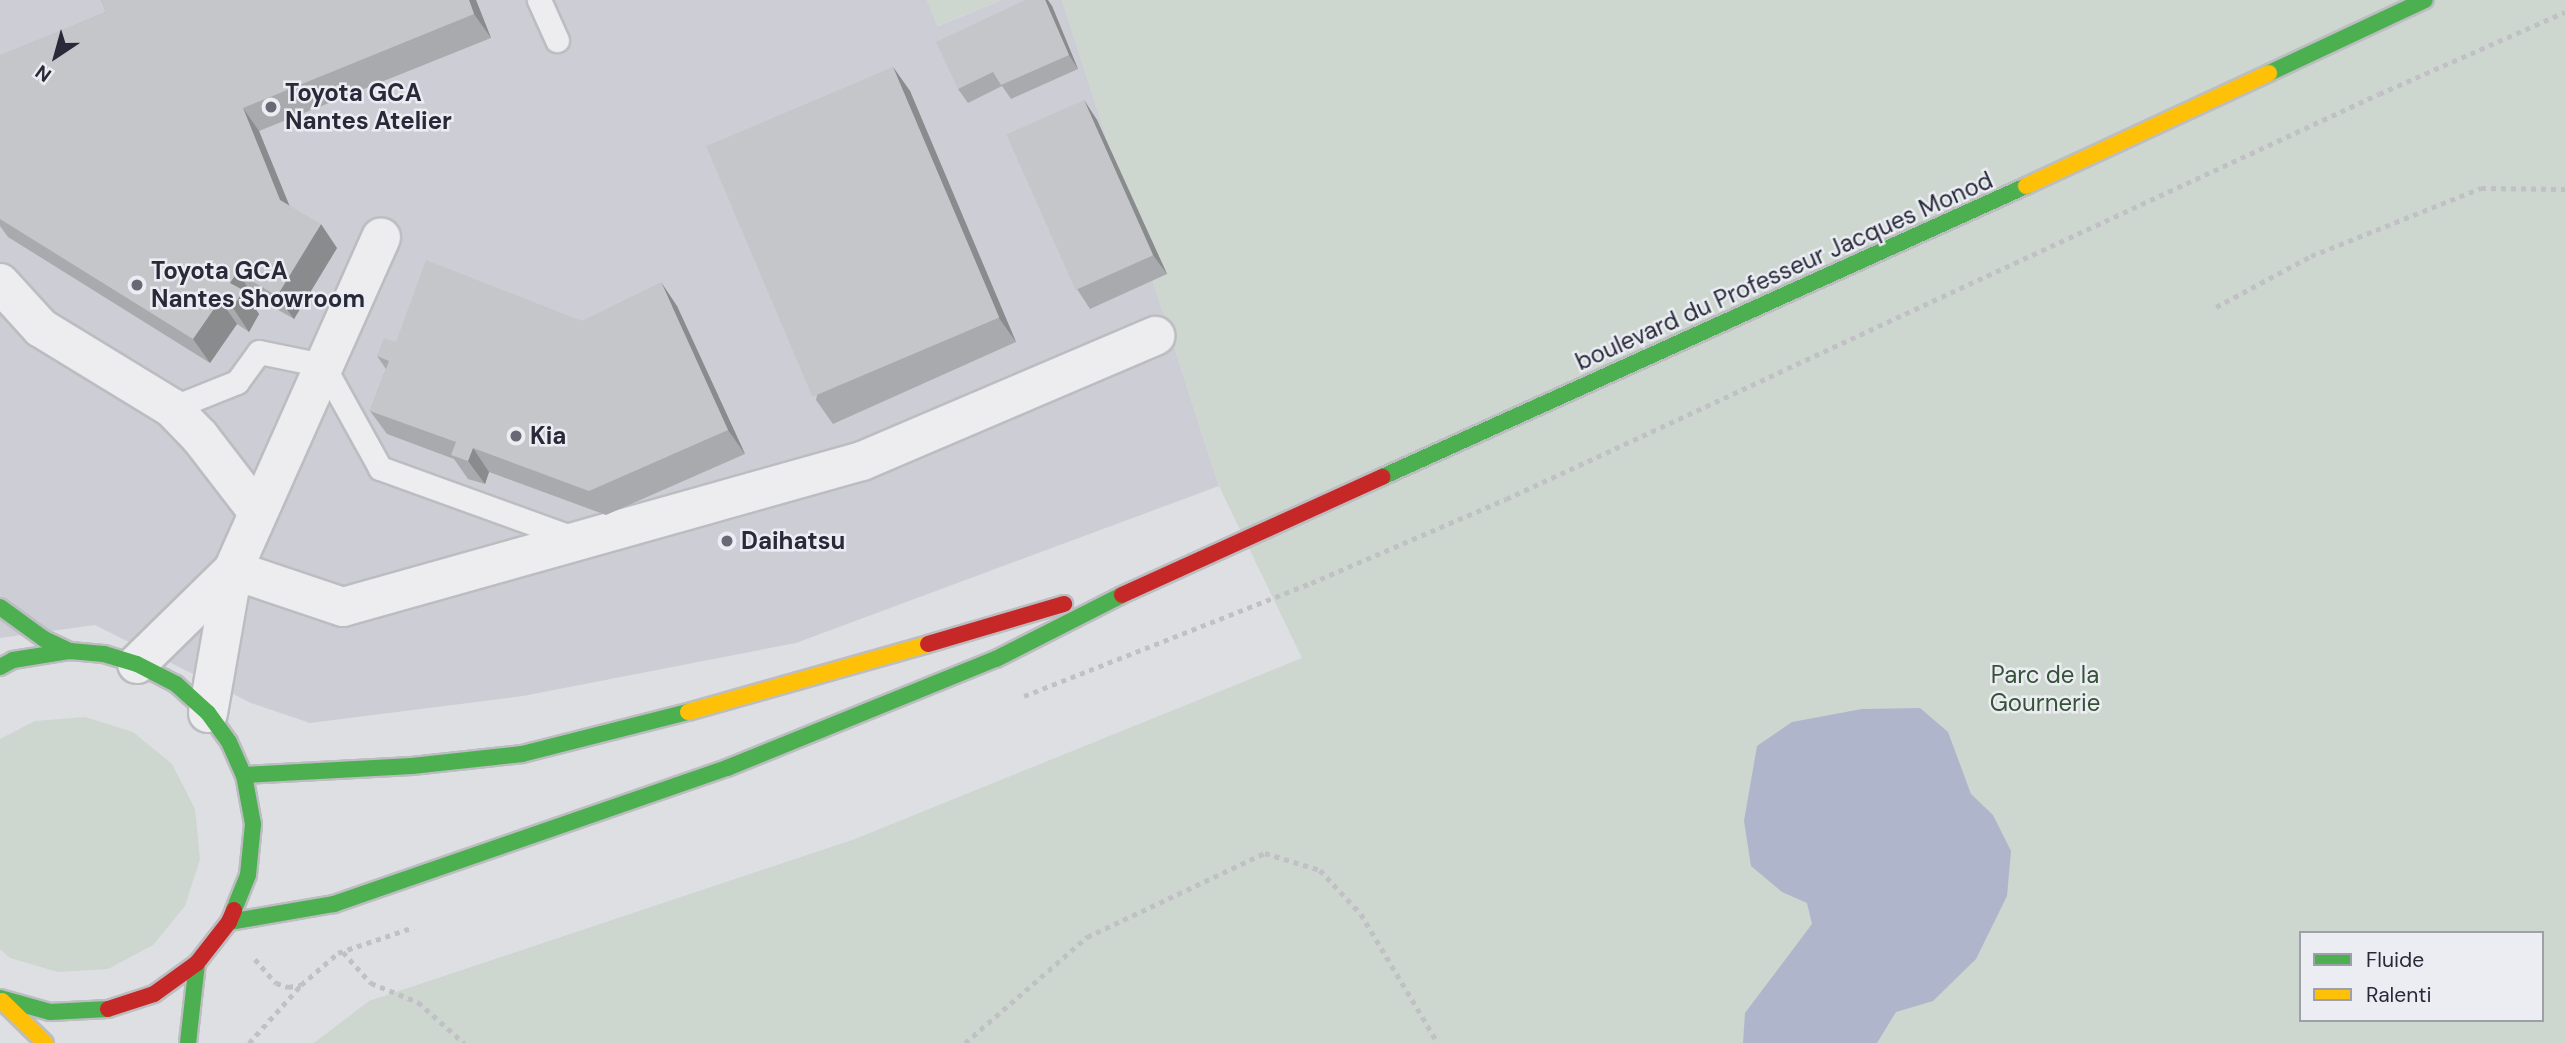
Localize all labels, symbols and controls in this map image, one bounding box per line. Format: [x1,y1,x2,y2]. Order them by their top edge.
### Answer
north arrow [21,21,91,91]
text: N [30,59,56,88]
place label: Toyota GCA Nantes Atelier [285,79,452,135]
marker: Toyota GCA Nantes Atelier [263,99,279,115]
street label: boulevard du Professeur Jacques Monod [1571,166,1997,376]
place label: Toyota GCA Nantes Showroom [151,257,365,313]
marker: Toyota GCA Nantes Showroom [129,277,145,293]
place label: Kia [530,422,566,450]
marker: Kia [508,428,524,444]
place label: Daihatsu [741,527,845,555]
marker: Daihatsu [719,533,735,549]
park label: Parc de la Gournerie [1990,661,2100,717]
legend [2299,931,2544,1022]
text: Fluide [2366,946,2424,974]
text: Ralenti [2366,981,2432,1009]

